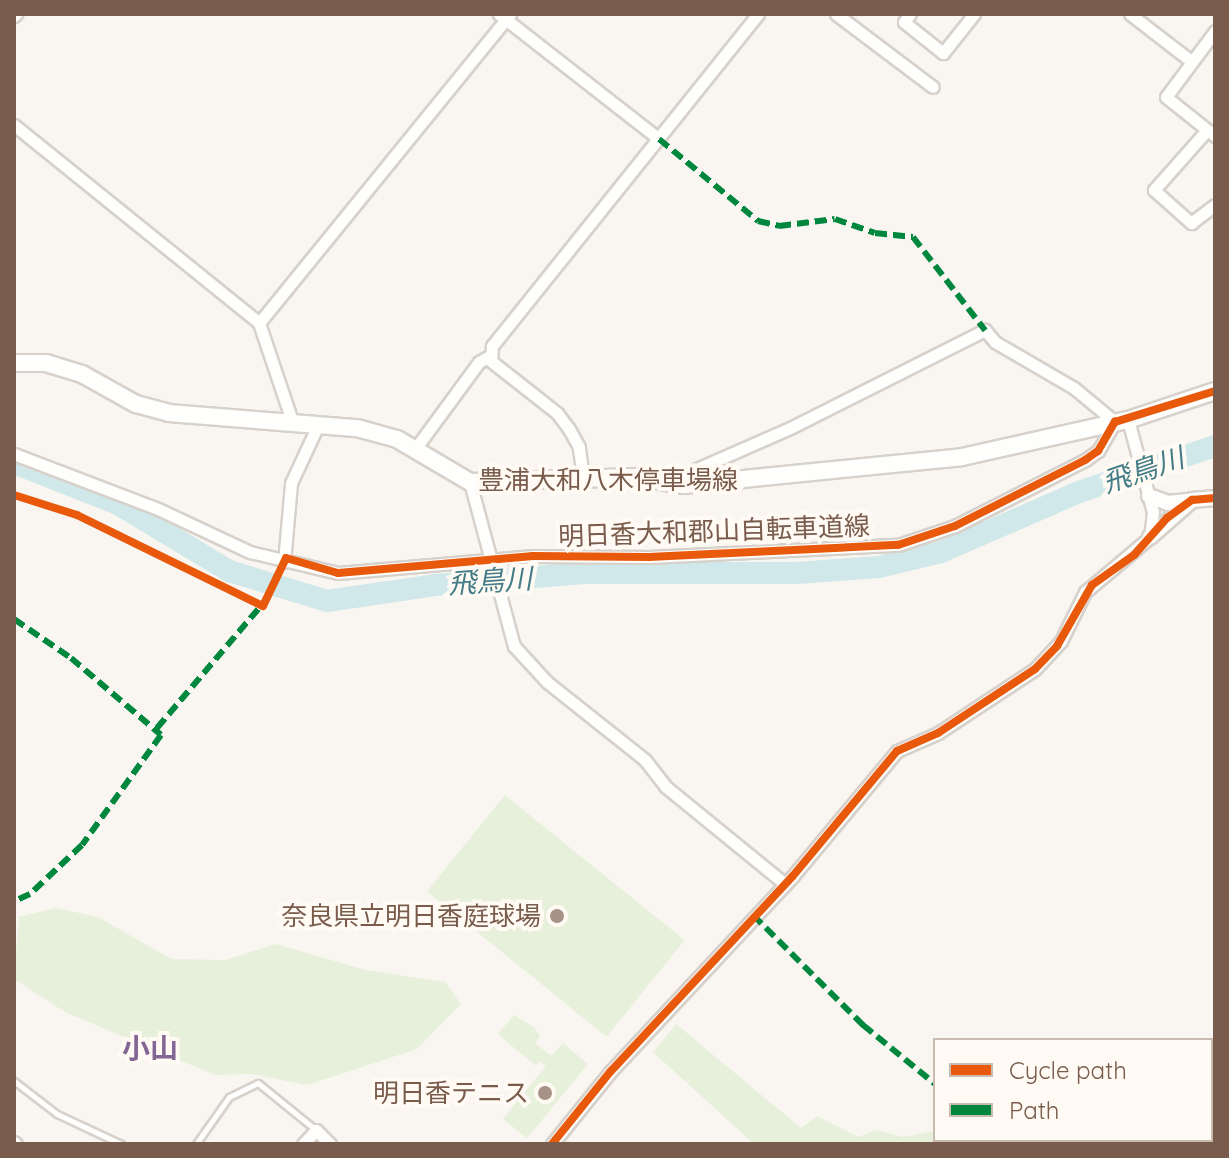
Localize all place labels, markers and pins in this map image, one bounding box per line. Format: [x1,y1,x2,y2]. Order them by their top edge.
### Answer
place label: 奈良県立明日香庭球場 [281,900,541,932]
marker: 奈良県立明日香庭球場 [548,907,566,925]
place label: 明日香テニス [373,1077,529,1109]
marker: 明日香テニス [536,1084,554,1102]

